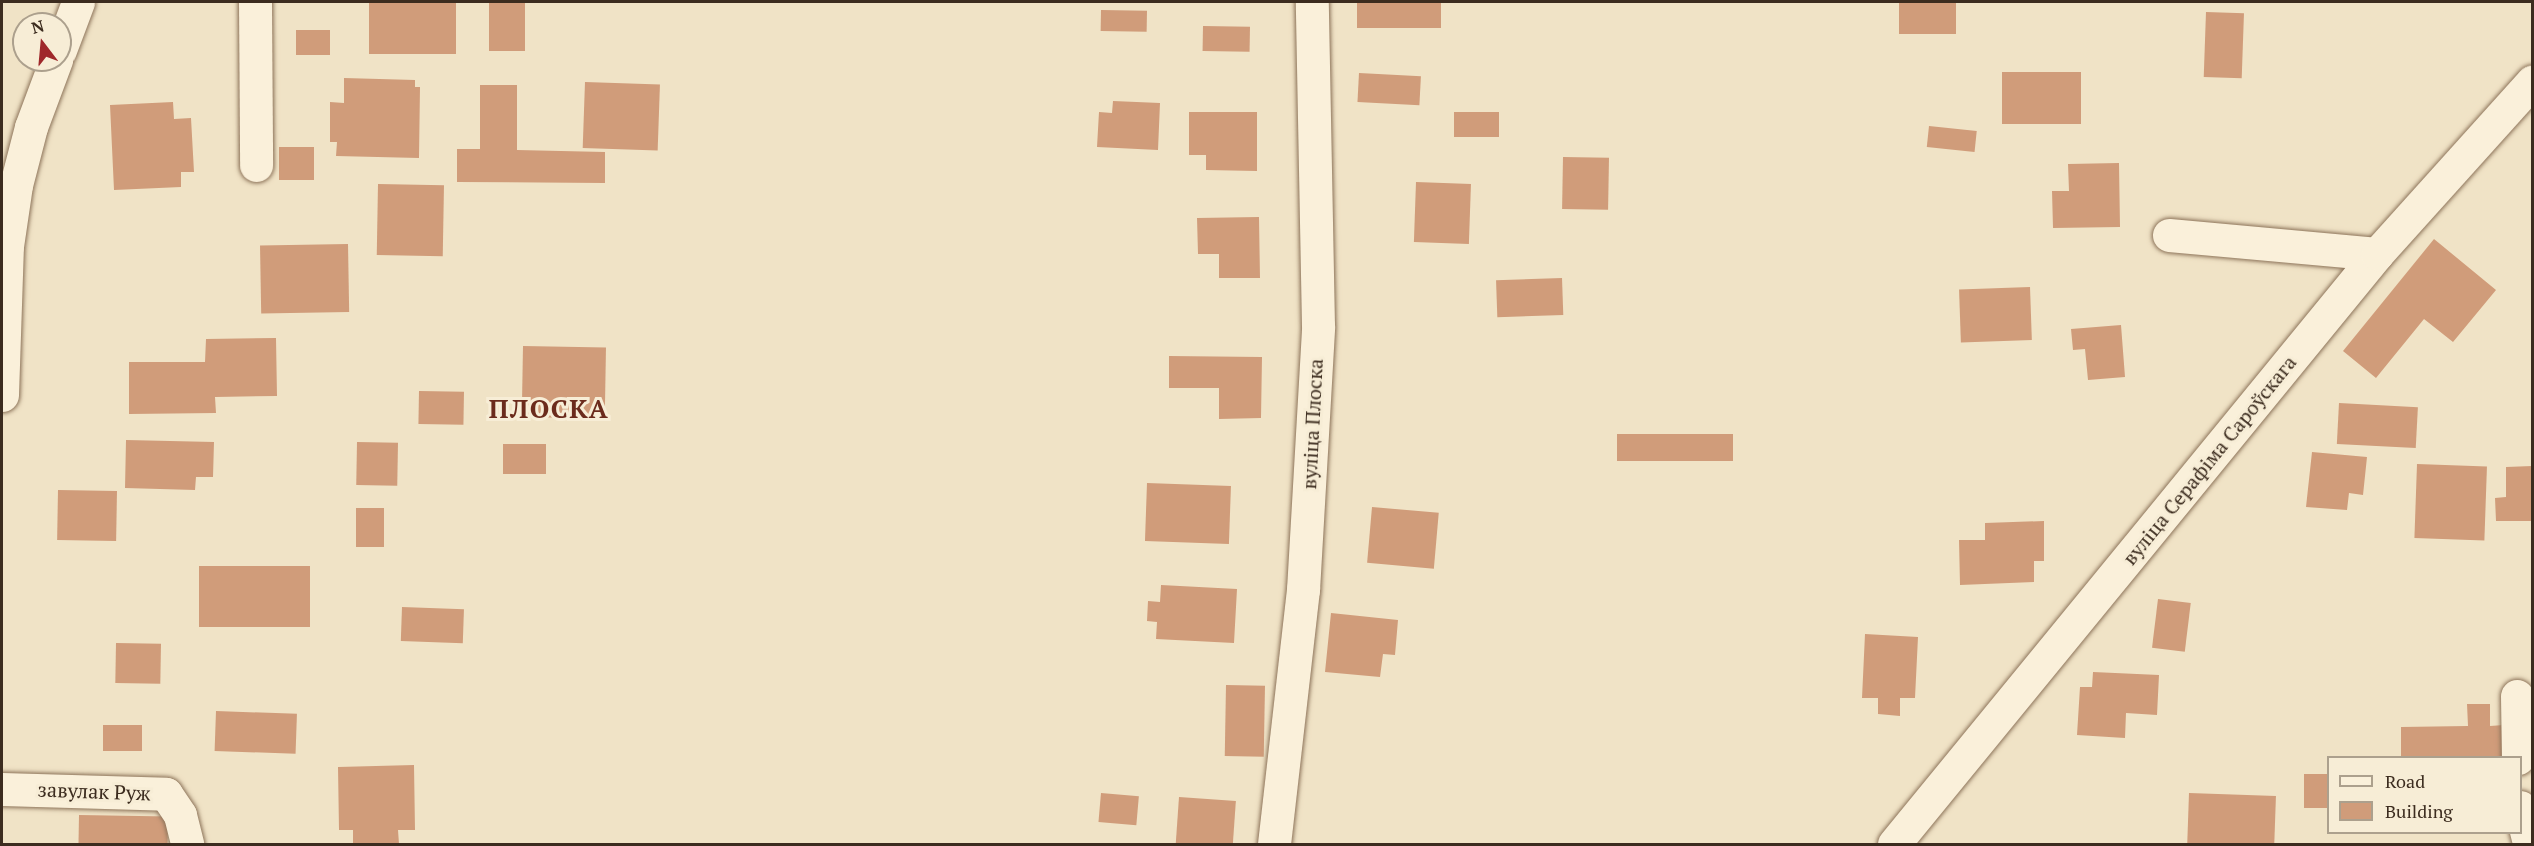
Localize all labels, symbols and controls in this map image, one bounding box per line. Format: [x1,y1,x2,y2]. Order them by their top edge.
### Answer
north arrow [12,12,72,72]
text: N [29,14,46,39]
street label: вуліца Серафіма Сароўскага [2117,351,2301,569]
street label: вуліца Плоска [1297,358,1327,490]
district label: ПЛОСКА [489,393,609,425]
legend [2327,756,2522,834]
text: Road [2385,769,2425,793]
street label: завулак Руж [37,777,151,805]
text: Building [2385,799,2453,823]

